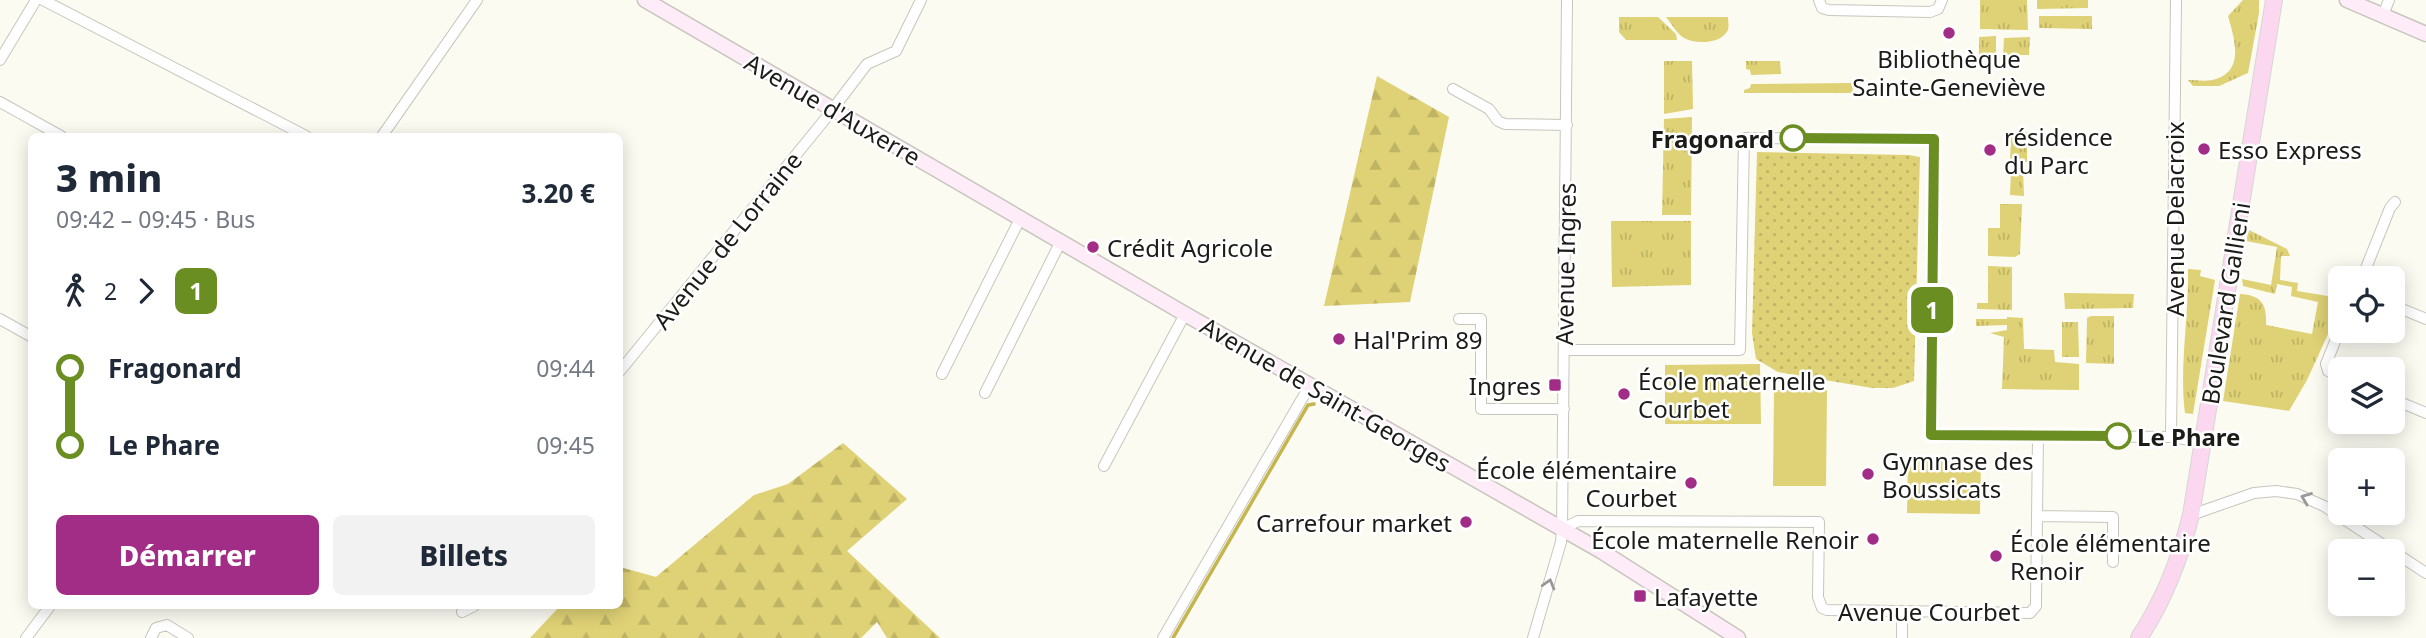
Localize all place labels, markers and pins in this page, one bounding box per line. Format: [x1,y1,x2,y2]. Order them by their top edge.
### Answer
marker: Bibliothèque Sainte-Geneviève [1941,25,1957,41]
place label: Bibliothèque Sainte-Geneviève [1852,42,2046,103]
place label: résidence du Parc [2004,120,2113,181]
place label: Fragonard [1651,122,1774,155]
marker: Fragonard [1780,125,1806,151]
place label: Esso Express [2218,133,2362,166]
marker: Esso Express [2196,141,2212,157]
marker: résidence du Parc [1982,142,1998,158]
place label: Crédit Agricole [1107,231,1273,264]
marker: Crédit Agricole [1085,239,1101,255]
place label: Hal'Prim 89 [1353,323,1483,356]
marker: Hal'Prim 89 [1331,331,1347,347]
place label: École maternelle Courbet [1638,364,1826,425]
place label: Ingres [1469,369,1541,402]
marker: Ingres [1547,377,1563,393]
marker: École maternelle Courbet [1616,386,1632,402]
place label: Le Phare [2137,420,2240,453]
marker: Le Phare [2105,423,2131,449]
place label: Gymnase des Boussicats [1882,444,2034,505]
place label: École élémentaire Courbet [1476,453,1677,514]
marker: Gymnase des Boussicats [1860,466,1876,482]
marker: École élémentaire Courbet [1683,475,1699,491]
place label: Carrefour market [1256,506,1452,539]
marker: Carrefour market [1458,514,1474,530]
place label: École maternelle Renoir [1591,523,1859,556]
place label: École élémentaire Renoir [2010,526,2211,587]
marker: École maternelle Renoir [1865,531,1881,547]
marker: École élémentaire Renoir [1988,548,2004,564]
place label: Lafayette [1654,580,1758,613]
marker: Lafayette [1632,588,1648,604]

